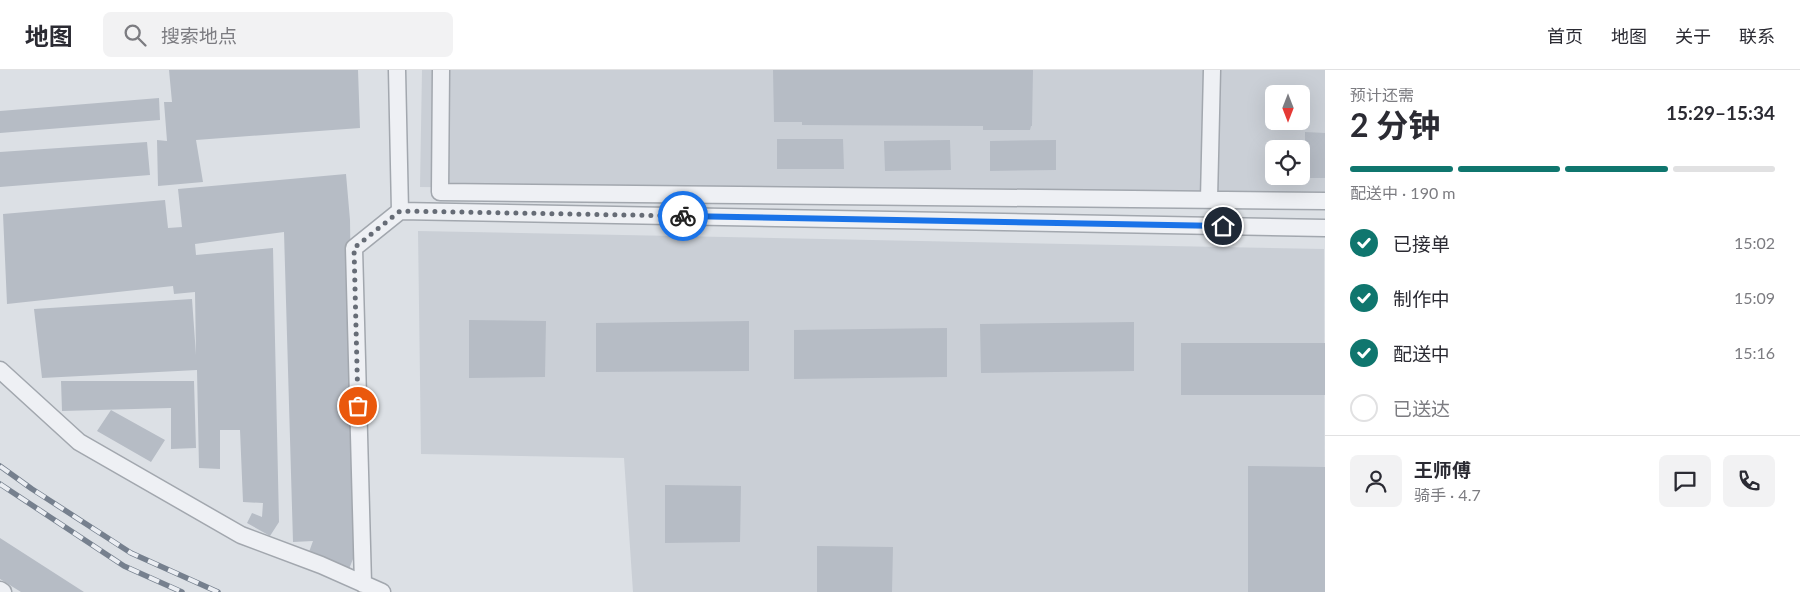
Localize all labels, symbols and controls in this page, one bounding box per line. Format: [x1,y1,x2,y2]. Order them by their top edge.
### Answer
search box [103,12,453,57]
text: 地图 [25,21,73,50]
icon: search [121,21,149,49]
text: 搜索地点 [161,24,237,47]
text: 首页 [1547,25,1583,47]
text: 地图 [1611,25,1647,47]
text: 关于 [1675,25,1711,47]
text: 联系 [1739,25,1775,47]
north arrow [1265,85,1310,130]
map controls [1265,85,1310,185]
text: 预计还需 [1350,85,1414,104]
text: 15:29–15:34 [1666,101,1775,124]
text: 2 分钟 [1350,105,1440,144]
button: locate [1265,140,1310,185]
text: 配送中 · 190 m [1350,183,1455,202]
courier [658,191,708,241]
icon: bike [669,202,697,230]
pin [1202,205,1244,247]
icon: home [1209,212,1237,240]
icon: check [1350,229,1378,257]
text: 已接单 [1393,232,1450,255]
text: 15:02 [1734,233,1775,252]
icon: check [1350,284,1378,312]
text: 制作中 [1393,287,1450,310]
text: 15:09 [1734,288,1775,307]
icon: check [1350,339,1378,367]
text: 配送中 [1393,342,1450,365]
text: 15:16 [1734,343,1775,362]
pin [337,385,379,427]
icon: bag [344,392,372,420]
text: 已送达 [1393,397,1450,420]
button: person [1350,455,1402,507]
button: chat [1659,455,1711,507]
button: phone [1723,455,1775,507]
text: 王师傅 [1414,458,1471,481]
text: 骑手 · 4.7 [1414,485,1481,504]

